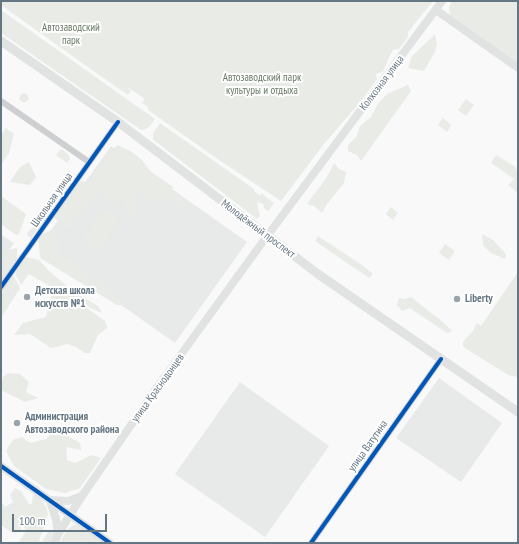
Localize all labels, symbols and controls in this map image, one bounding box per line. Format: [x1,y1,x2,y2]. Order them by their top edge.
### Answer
park label: Автозаводский парк [42,21,100,47]
street label: Колхозная улица [357,53,407,113]
park label: Автозаводский парк культуры и отдыха [223,71,301,97]
street label: Школьная улица [28,170,76,230]
street label: Молодёжный проспект [218,197,298,261]
place label: Детская школа искусств №1 [35,284,95,310]
marker: Детская школа искусств №1 [22,292,32,302]
place label: Liberty [465,292,493,306]
marker: Liberty [452,294,462,304]
street label: улица Краснодонцев [129,351,187,425]
place label: Администрация Автозаводского района [25,410,119,436]
marker: Администрация Автозаводского района [12,418,22,428]
street label: улица Ватутина [345,418,391,474]
scale bar [14,506,109,532]
text: 100 m [19,513,46,528]

